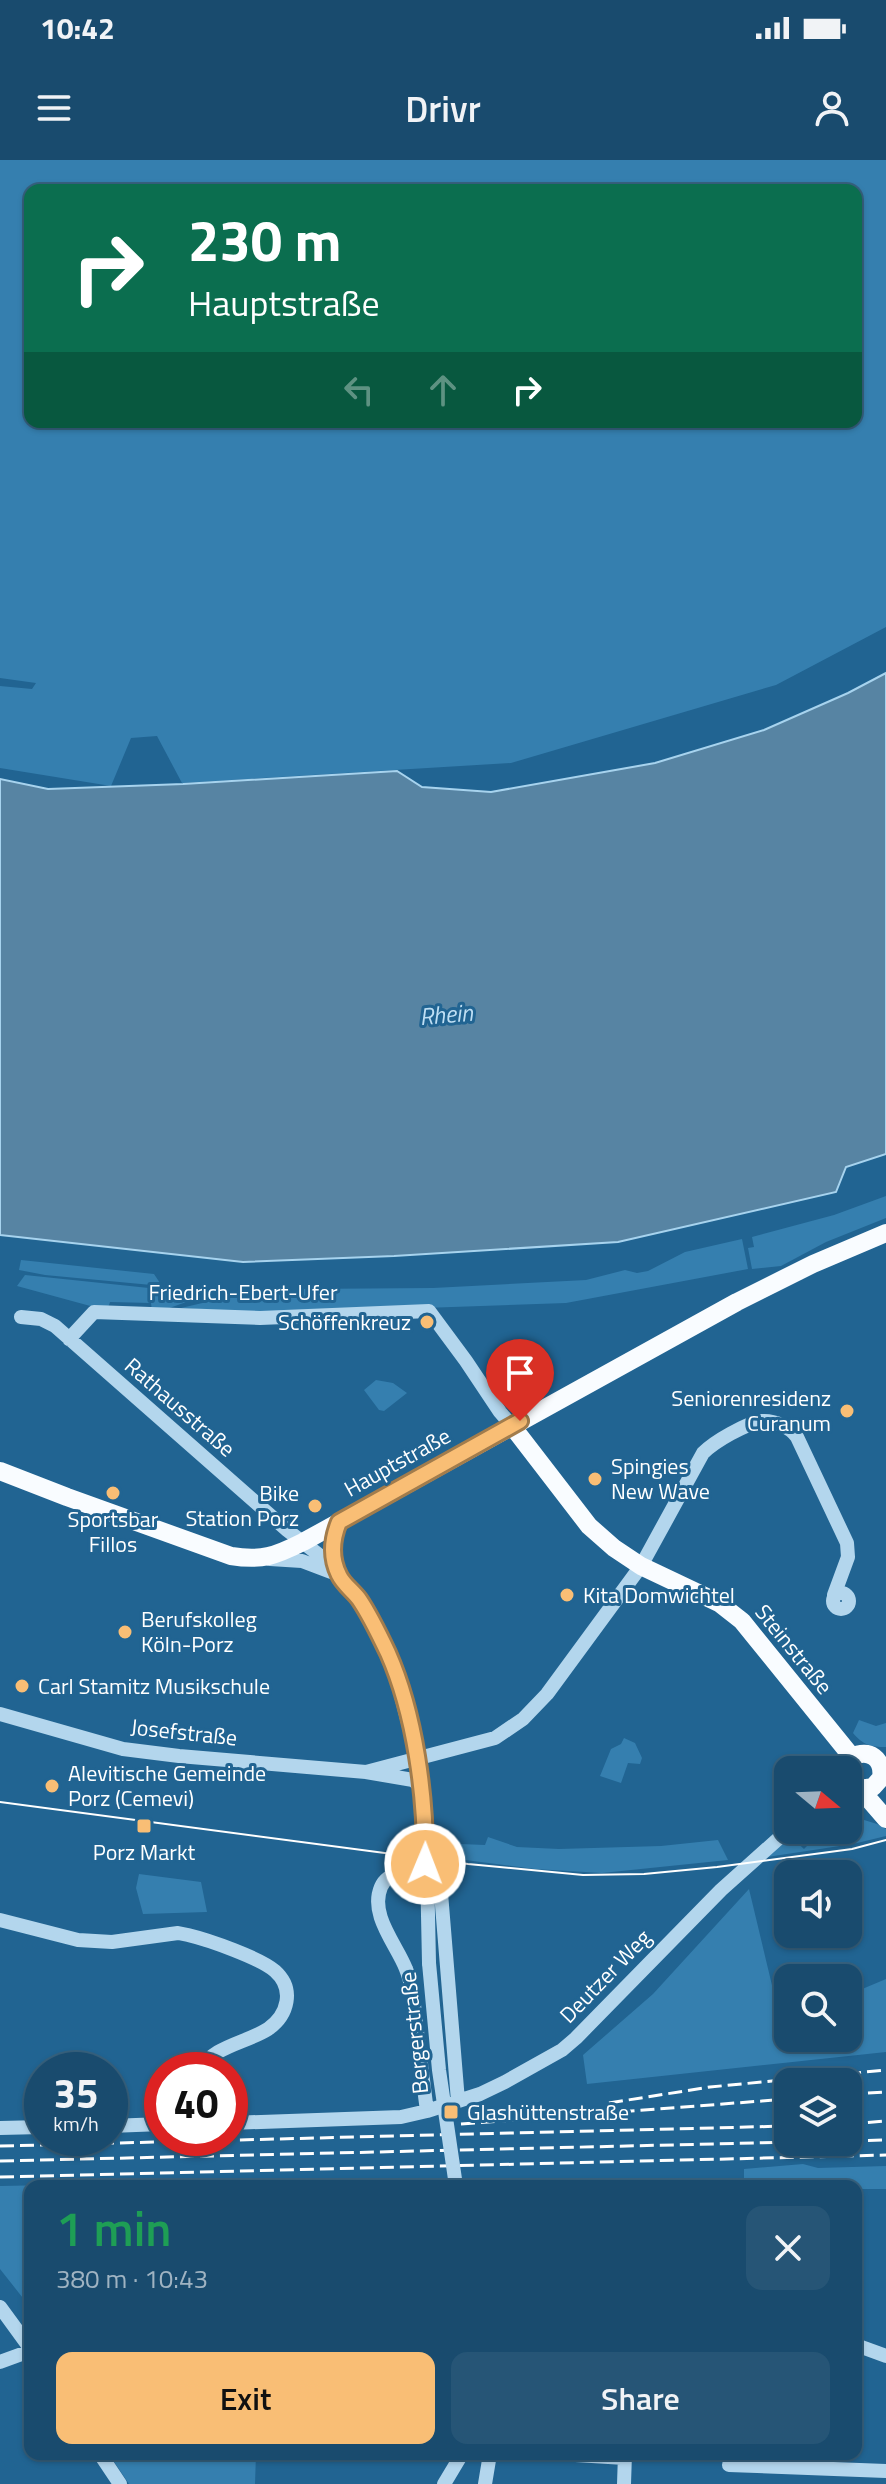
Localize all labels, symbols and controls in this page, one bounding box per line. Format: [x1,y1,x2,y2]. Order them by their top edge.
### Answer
text: 10:42 [40,5,115,51]
text: Drivr [405,81,481,136]
icon: menu [32,86,76,130]
icon: person [810,86,854,130]
text: 230 m [188,198,341,283]
icon: right [56,216,160,320]
text: Hauptstraße [188,275,380,330]
icon: left [337,368,381,412]
icon: ahead [421,368,465,412]
icon: right [505,368,549,412]
water label: Rhein [418,994,475,1034]
street label: Friedrich-Ebert-Ufer [148,1275,338,1309]
place label: Schöffenkreuz [278,1305,411,1339]
marker: Schöffenkreuz [418,1313,436,1331]
pin [486,1339,554,1421]
street label: Rathausstraße [117,1349,243,1465]
icon: arrive [498,1351,542,1395]
place label: Seniorenresidenz Curanum [671,1381,831,1440]
marker: Seniorenresidenz Curanum [838,1402,856,1420]
street label: Hauptstraße [338,1419,456,1505]
place label: Spingies New Wave [611,1449,710,1508]
marker: Spingies New Wave [586,1470,604,1488]
place label: Bike Station Porz [186,1476,299,1535]
marker: Sportsbar Fillos [104,1484,122,1502]
marker: Bike Station Porz [306,1497,324,1515]
place label: Sportsbar Fillos [68,1502,159,1561]
place label: Kita Domwichtel [583,1578,735,1612]
marker: Kita Domwichtel [558,1586,576,1604]
street label: Steinstraße [747,1597,841,1701]
place label: Berufskolleg Köln-Porz [141,1602,257,1661]
marker: Berufskolleg Köln-Porz [116,1623,134,1641]
place label: Carl Stamitz Musikschule [38,1669,270,1703]
marker: Carl Stamitz Musikschule [13,1677,31,1695]
street label: Josefstraße [129,1710,239,1754]
place label: Alevitische Gemeinde Porz (Cemevi) [68,1756,266,1815]
north arrow [774,1756,862,1844]
map controls [774,1756,862,2156]
marker: Alevitische Gemeinde Porz (Cemevi) [43,1777,61,1795]
marker: Porz Markt [135,1817,153,1835]
position arrow [383,1822,467,1906]
place label: Porz Markt [93,1835,195,1869]
button: sound [774,1860,862,1948]
street label: Deutzer Weg [551,1921,659,2031]
button: search [774,1964,862,2052]
street label: Bergerstraße [391,1970,437,2096]
speed limit sign: 40 [144,2052,248,2156]
text: 35 [54,2063,98,2124]
button: layers [774,2068,862,2156]
place label: Glashüttenstraße [467,2095,629,2129]
marker: Glashüttenstraße [442,2103,460,2121]
text: km/h [53,2108,99,2139]
text: 1 min [56,2192,171,2265]
button: close [746,2206,830,2290]
text: 380 m · 10:43 [56,2259,208,2298]
button: Exit [56,2352,435,2444]
button: Share [451,2352,830,2444]

